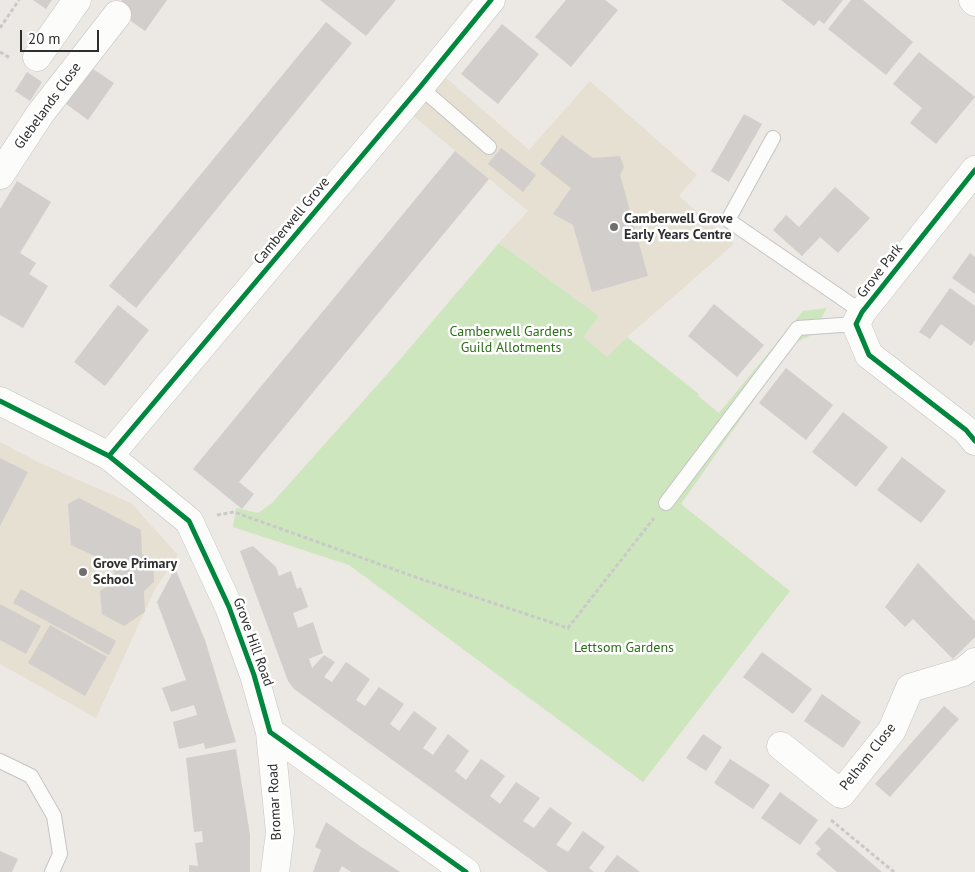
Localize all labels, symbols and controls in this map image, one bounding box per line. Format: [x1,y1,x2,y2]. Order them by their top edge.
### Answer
scale bar [22,20,101,52]
text: 20 m [28,29,61,48]
street label: Glebelands Close [11,59,85,153]
street label: Camberwell Grove [251,174,333,268]
place label: Camberwell Grove Early Years Centre [624,211,733,243]
marker: Camberwell Grove Early Years Centre [608,221,620,233]
street label: Grove Park [854,241,906,301]
park label: Camberwell Gardens Guild Allotments [449,324,573,357]
place label: Grove Primary School [93,556,177,588]
marker: Grove Primary School [77,566,89,578]
street label: Grove Hill Road [229,596,277,688]
park label: Lettsom Gardens [574,640,674,656]
street label: Pelham Close [837,720,899,794]
street label: Bromar Road [265,763,285,841]

